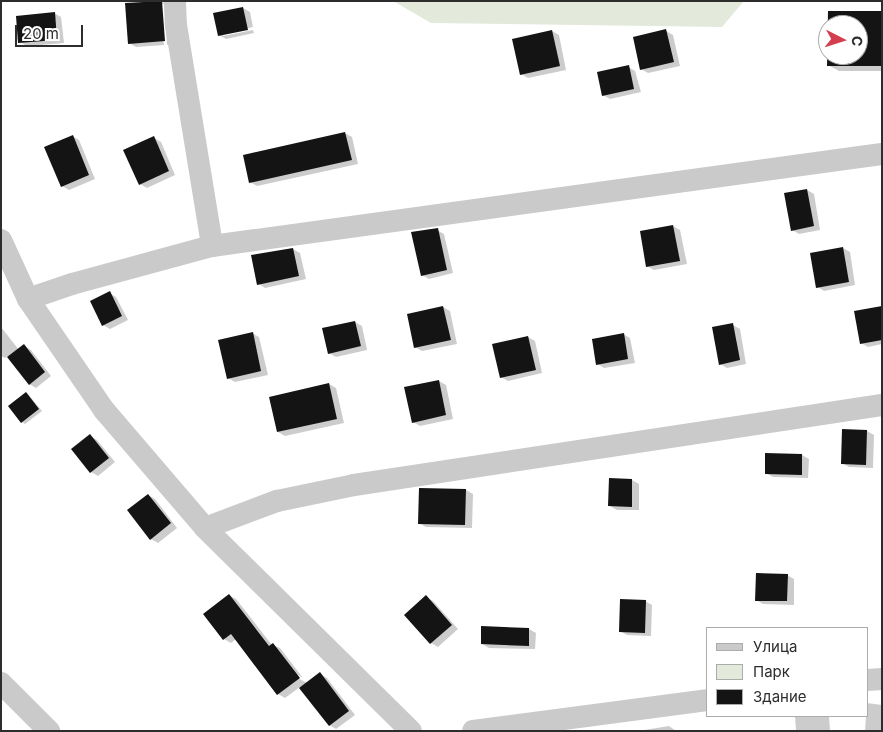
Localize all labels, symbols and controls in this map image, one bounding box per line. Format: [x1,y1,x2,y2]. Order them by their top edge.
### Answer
scale bar [18,15,85,47]
north arrow [818,15,868,65]
text: 20 m [23,24,59,43]
text: С [849,35,866,47]
legend [706,627,868,717]
text: Улица [753,637,797,656]
text: Парк [753,662,790,681]
text: Здание [753,687,807,706]

